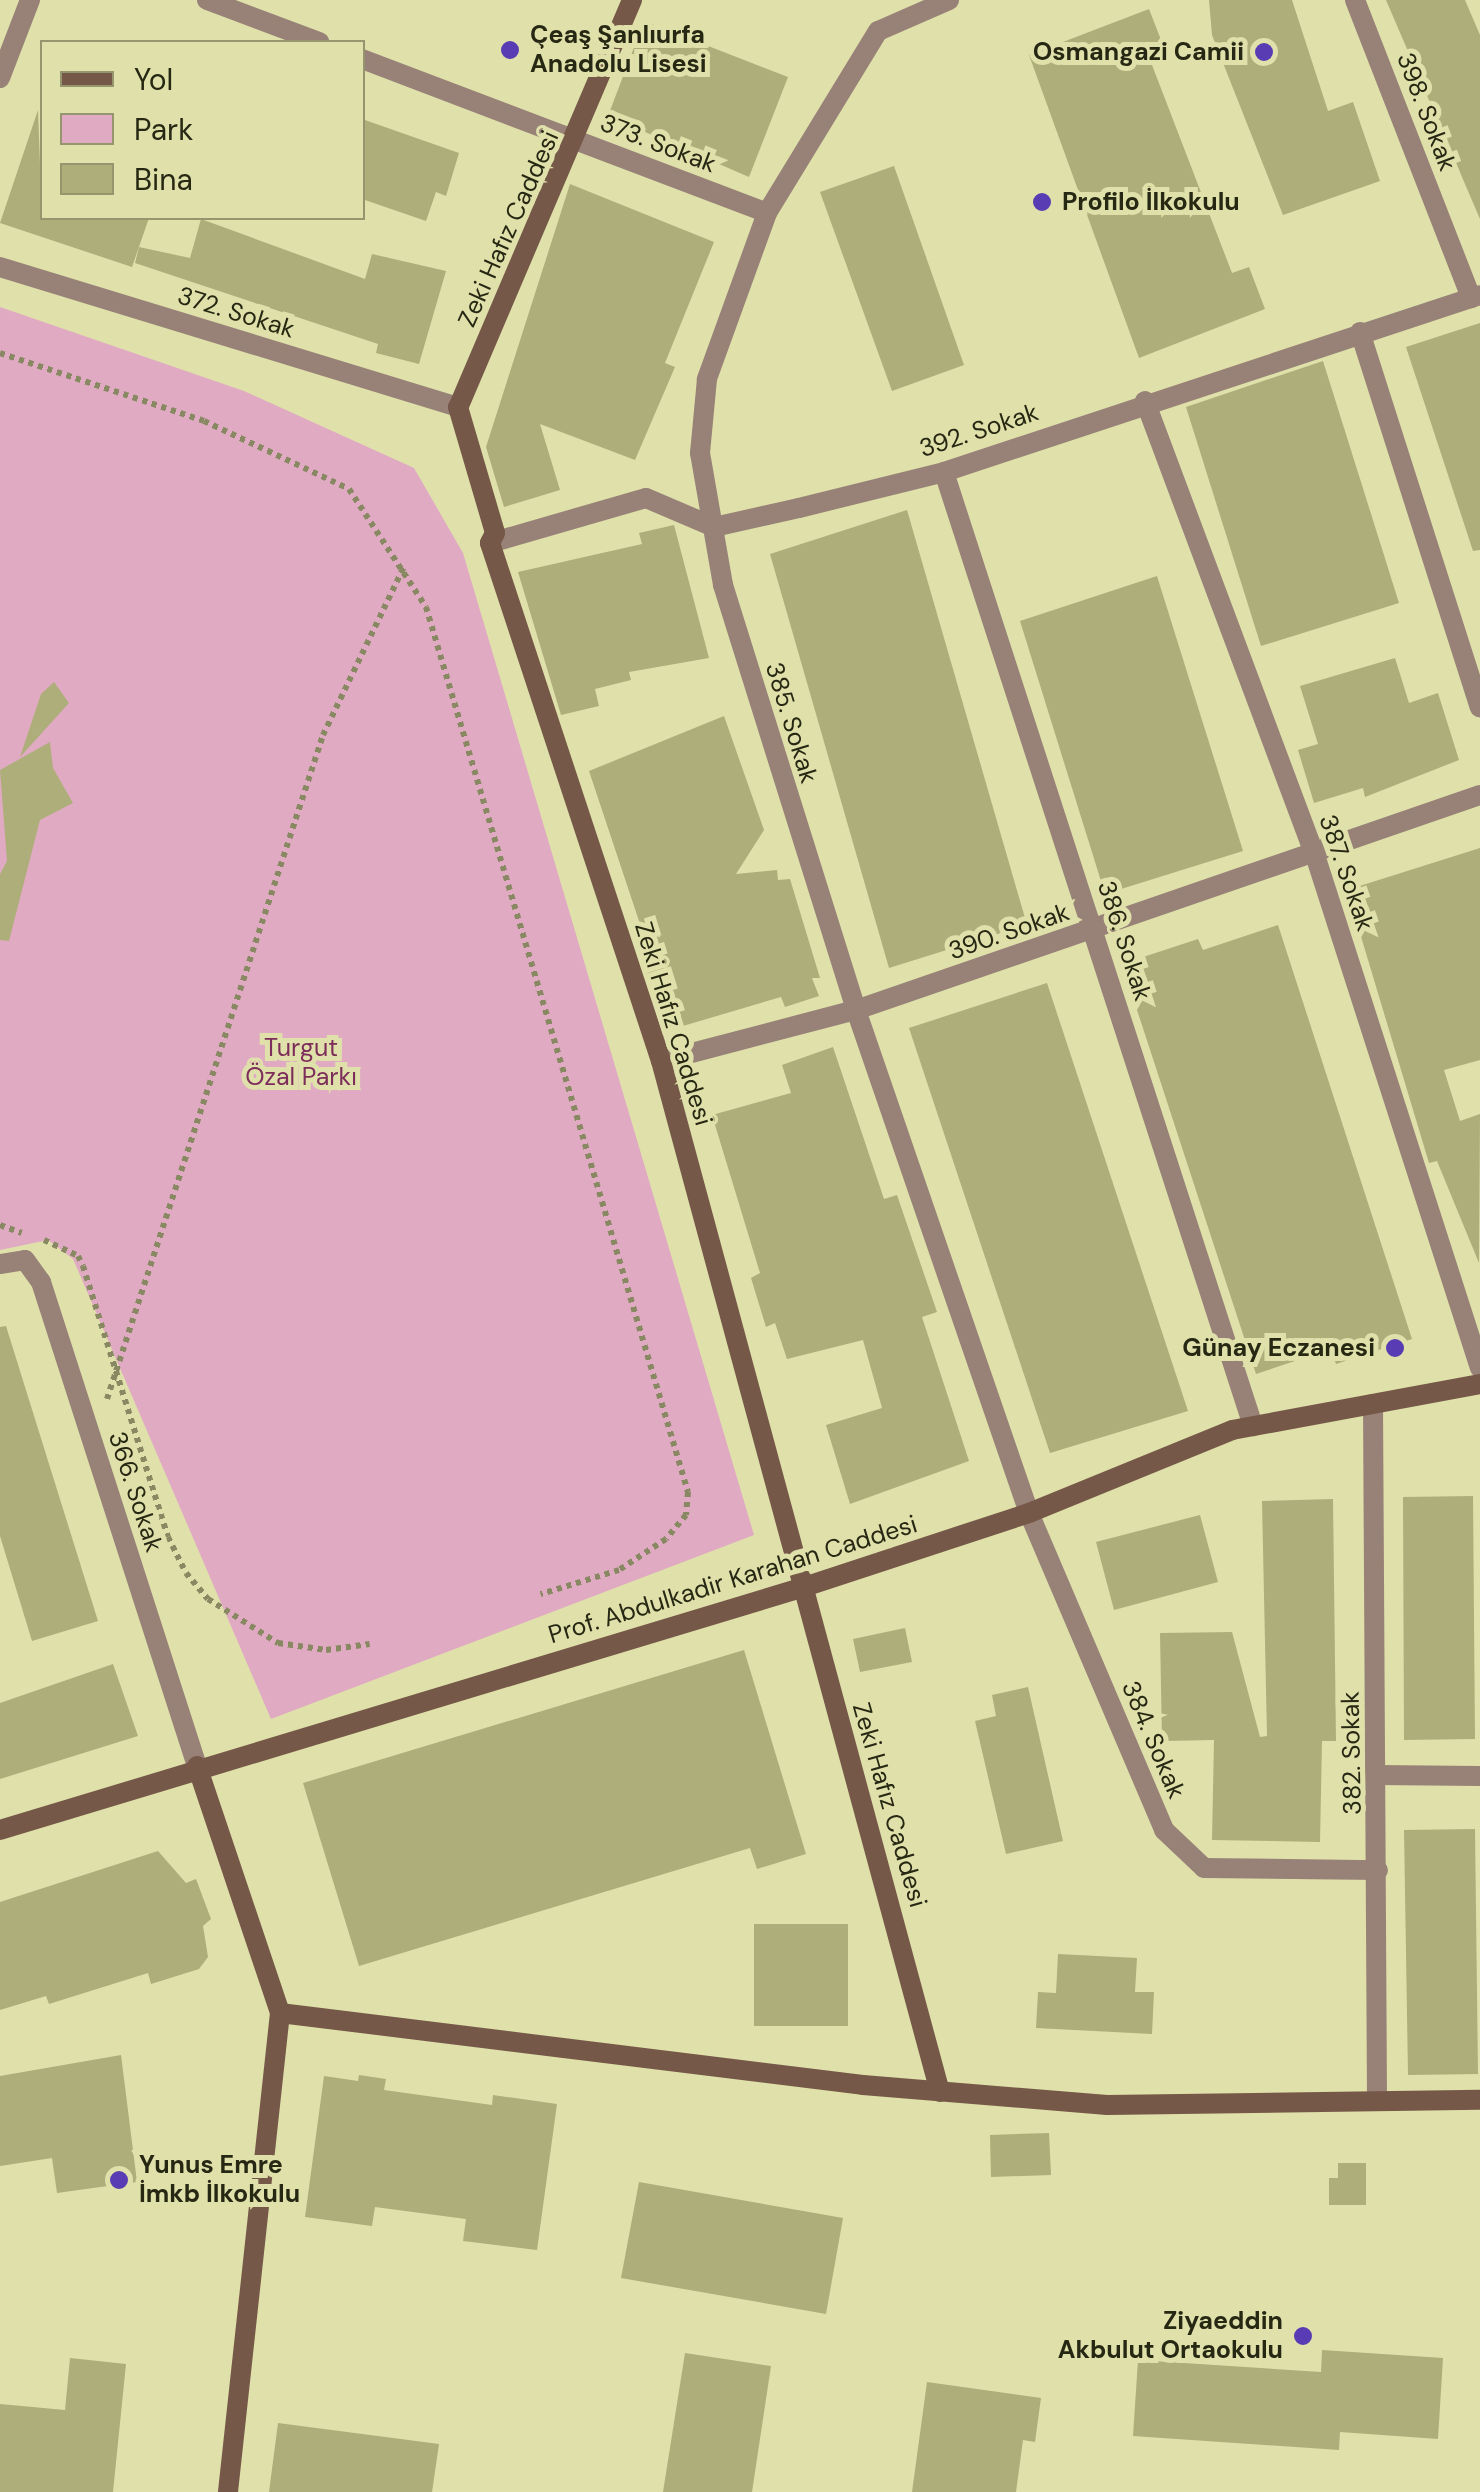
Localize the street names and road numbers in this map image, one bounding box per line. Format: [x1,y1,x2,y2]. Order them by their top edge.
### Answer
street label: 398. Sokak [1390,49,1462,175]
street label: 373. Sokak [596,108,720,180]
street label: Zeki Hafız Caddesi [452,126,566,332]
street label: 372. Sokak [174,281,298,345]
street label: 392. Sokak [916,398,1042,464]
street label: 385. Sokak [758,659,824,787]
street label: 387. Sokak [1312,811,1380,935]
street label: 386. Sokak [1091,877,1157,1005]
street label: 390. Sokak [945,897,1073,967]
street label: Zeki Hafız Caddesi [628,919,718,1129]
street label: 366. Sokak [101,1428,169,1556]
street label: Prof. Abdulkadir Karahan Caddesi [545,1510,921,1650]
street label: 384. Sokak [1115,1677,1191,1803]
street label: 382. Sokak [1336,1691,1368,1815]
street label: Zeki Hafız Caddesi [845,1699,933,1911]

